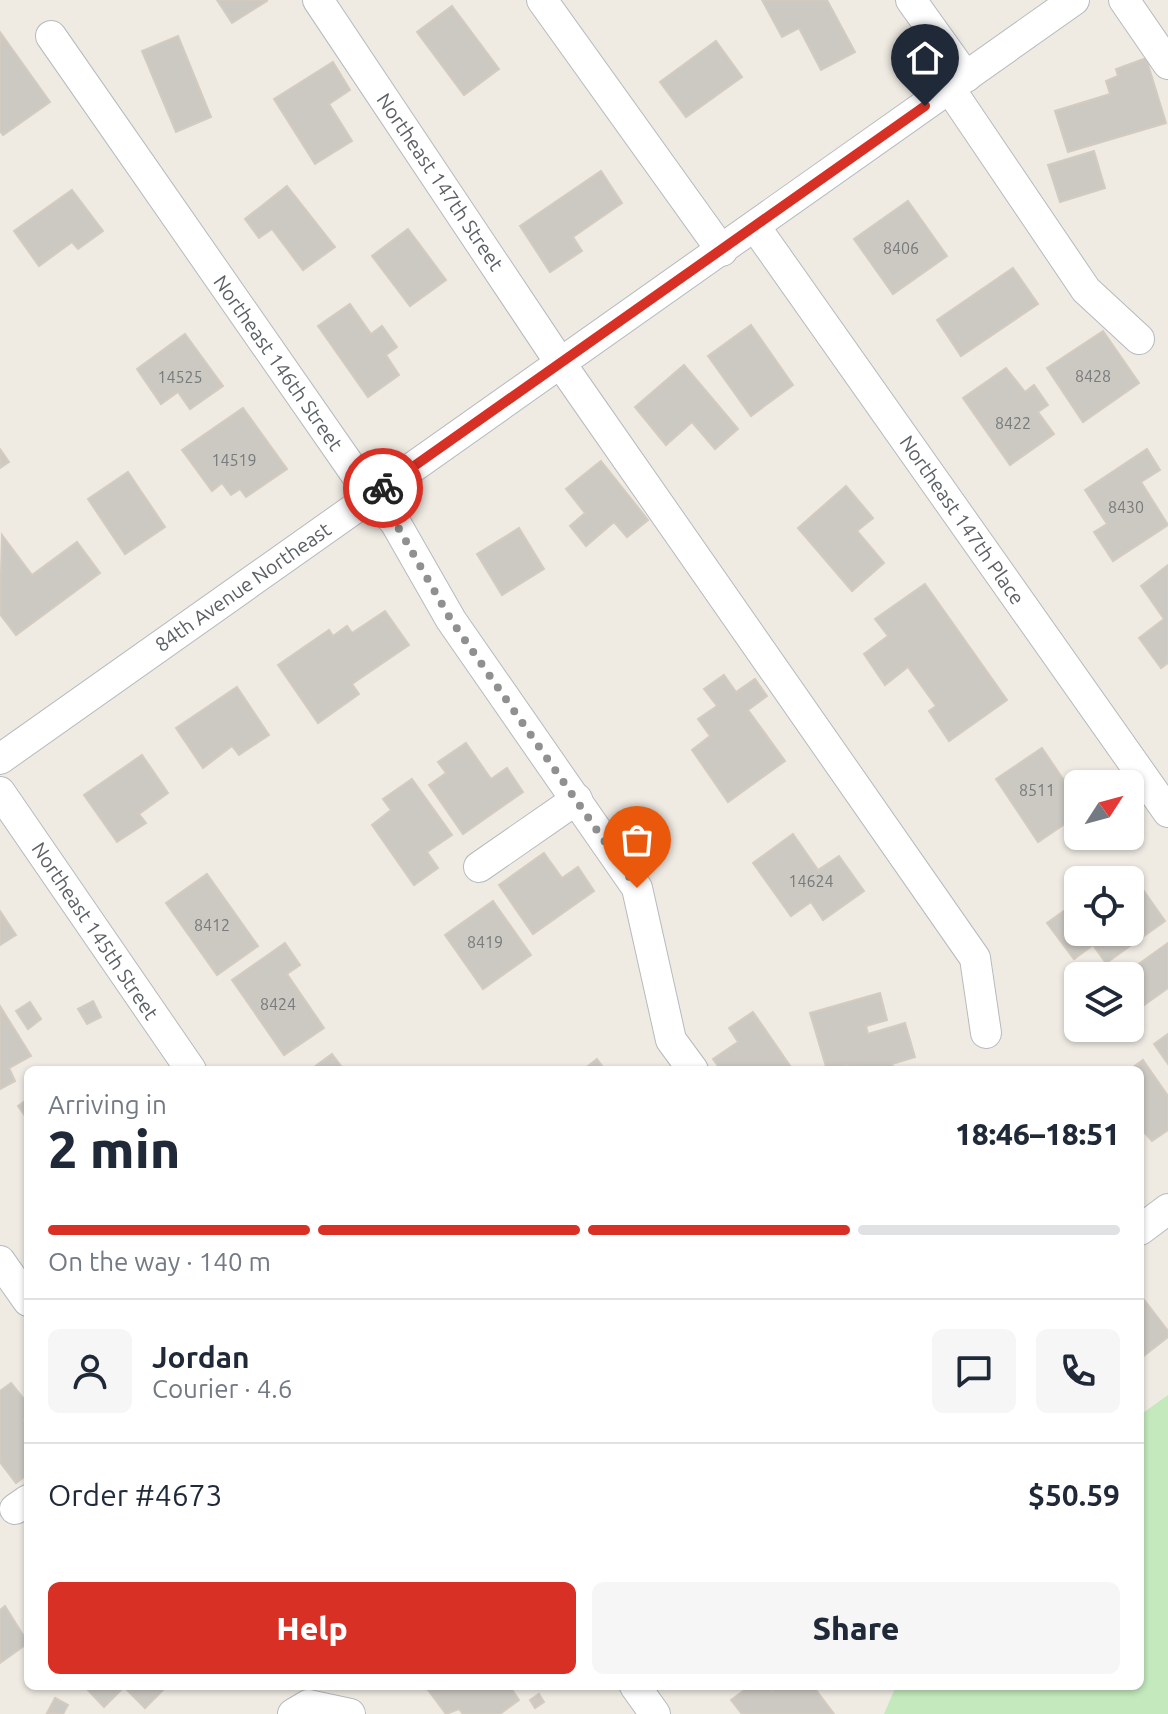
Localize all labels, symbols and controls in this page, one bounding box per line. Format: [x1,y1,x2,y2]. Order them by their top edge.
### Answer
pin [891,24,959,106]
icon: home [903,36,947,80]
street label: Northeast 147th Street [372,89,508,275]
house number: 8406 [883,239,919,257]
street label: Northeast 146th Street [209,271,348,455]
house number: 8428 [1075,367,1111,385]
house number: 14525 [157,368,203,386]
house number: 8422 [995,414,1031,432]
street label: Northeast 147th Place [895,431,1029,609]
courier [343,448,423,528]
house number: 14519 [211,451,257,469]
icon: bike [361,466,405,510]
house number: 8430 [1108,498,1144,516]
street label: 84th Avenue Northeast [150,517,335,656]
north arrow [1064,770,1144,850]
map controls [1064,770,1144,1042]
house number: 8511 [1019,781,1055,799]
pin [603,806,671,888]
icon: bag [615,818,659,862]
street label: Northeast 145th Street [27,838,163,1024]
button: locate [1064,866,1144,946]
house number: 14624 [788,872,834,890]
house number: 8412 [194,916,230,934]
house number: 8419 [467,933,503,951]
button: layers [1064,962,1144,1042]
house number: 8424 [260,995,296,1013]
text: Arriving in [48,1090,167,1119]
text: 18:46–18:51 [955,1117,1120,1151]
text: 2 min [48,1120,180,1178]
text: On the way · 140 m [48,1247,271,1276]
button: person [48,1329,132,1413]
button: chat [932,1329,1016,1413]
button: phone [1036,1329,1120,1413]
text: Jordan [152,1340,250,1374]
text: Courier · 4.6 [152,1374,292,1403]
text: Order #4673 [48,1478,222,1512]
text: $50.59 [1028,1478,1120,1512]
button: Help [48,1582,576,1674]
button: Share [592,1582,1120,1674]

